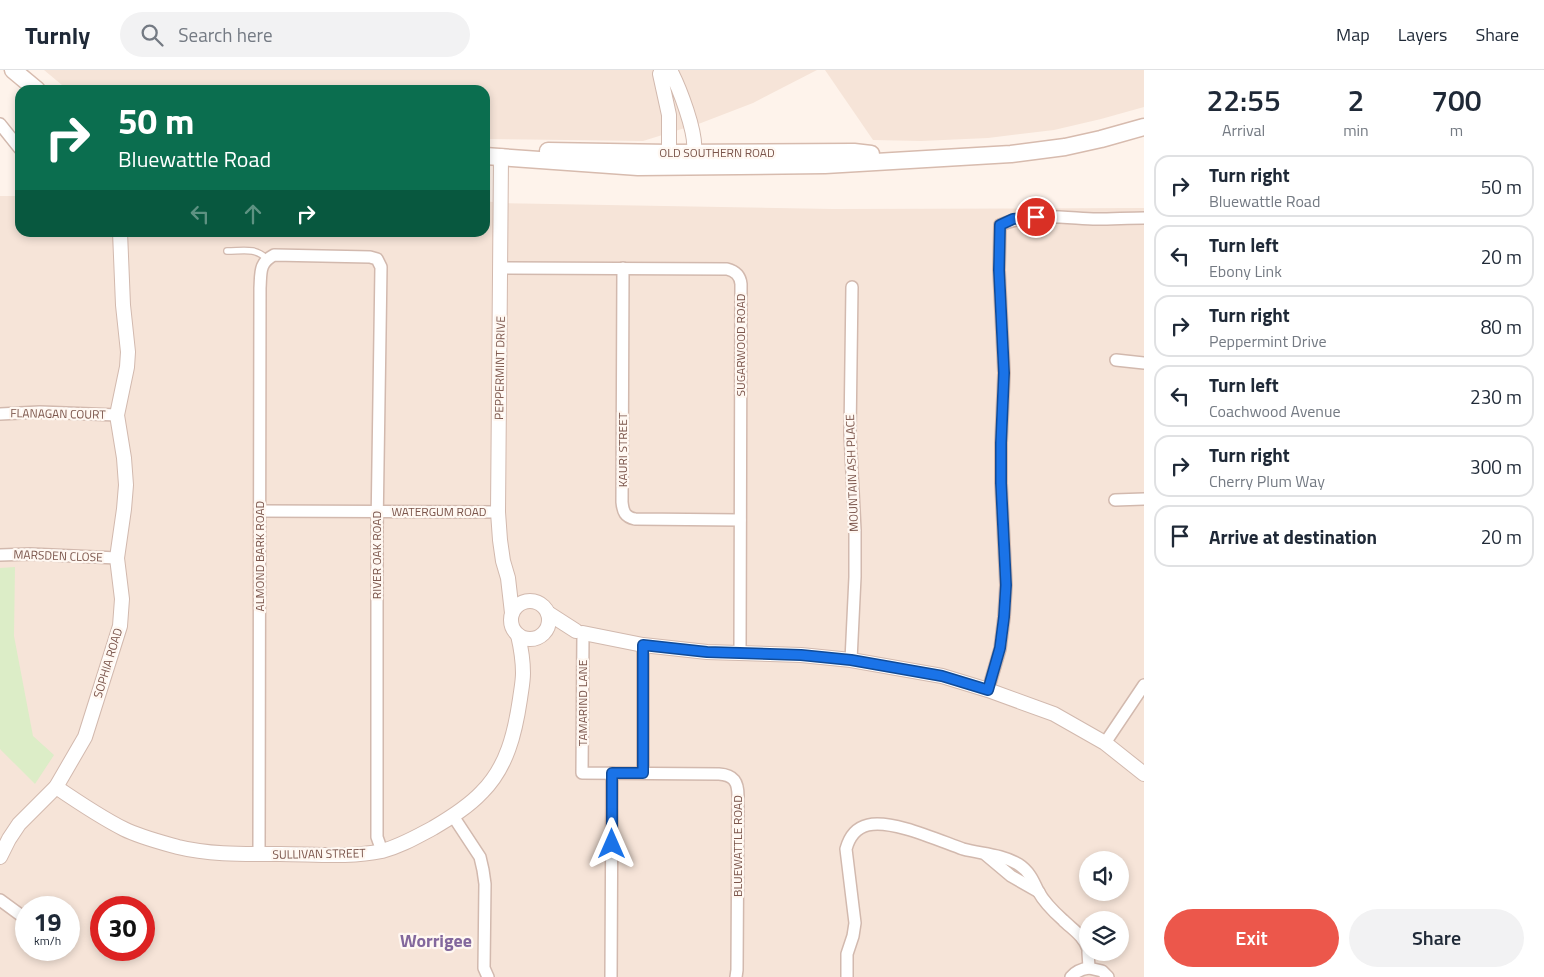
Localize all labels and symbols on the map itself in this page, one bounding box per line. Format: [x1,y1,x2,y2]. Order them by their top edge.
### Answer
street label: OLD SOUTHERN ROAD [659,143,775,162]
pin [1015,196,1057,238]
street label: SUGARWOOD ROAD [731,293,750,397]
street label: PEPPERMINT DRIVE [489,316,510,420]
street label: FLANAGAN COURT [10,403,106,424]
street label: KAURI STREET [613,412,632,487]
street label: MOUNTAIN ASH PLACE [840,413,863,532]
street label: ALMOND BARK ROAD [250,500,269,611]
street label: WATERGUM ROAD [391,502,487,521]
street label: RIVER OAK ROAD [367,511,386,599]
street label: MARSDEN CLOSE [13,544,103,567]
street label: SOPHIA ROAD [88,625,127,700]
street label: TAMARIND LANE [573,659,592,746]
street label: BLUEWATTLE ROAD [728,795,747,897]
position arrow [585,817,637,869]
street label: SULLIVAN STREET [272,843,366,864]
speed limit sign: 30 [90,896,155,961]
district label: Worrigee [400,927,472,954]

